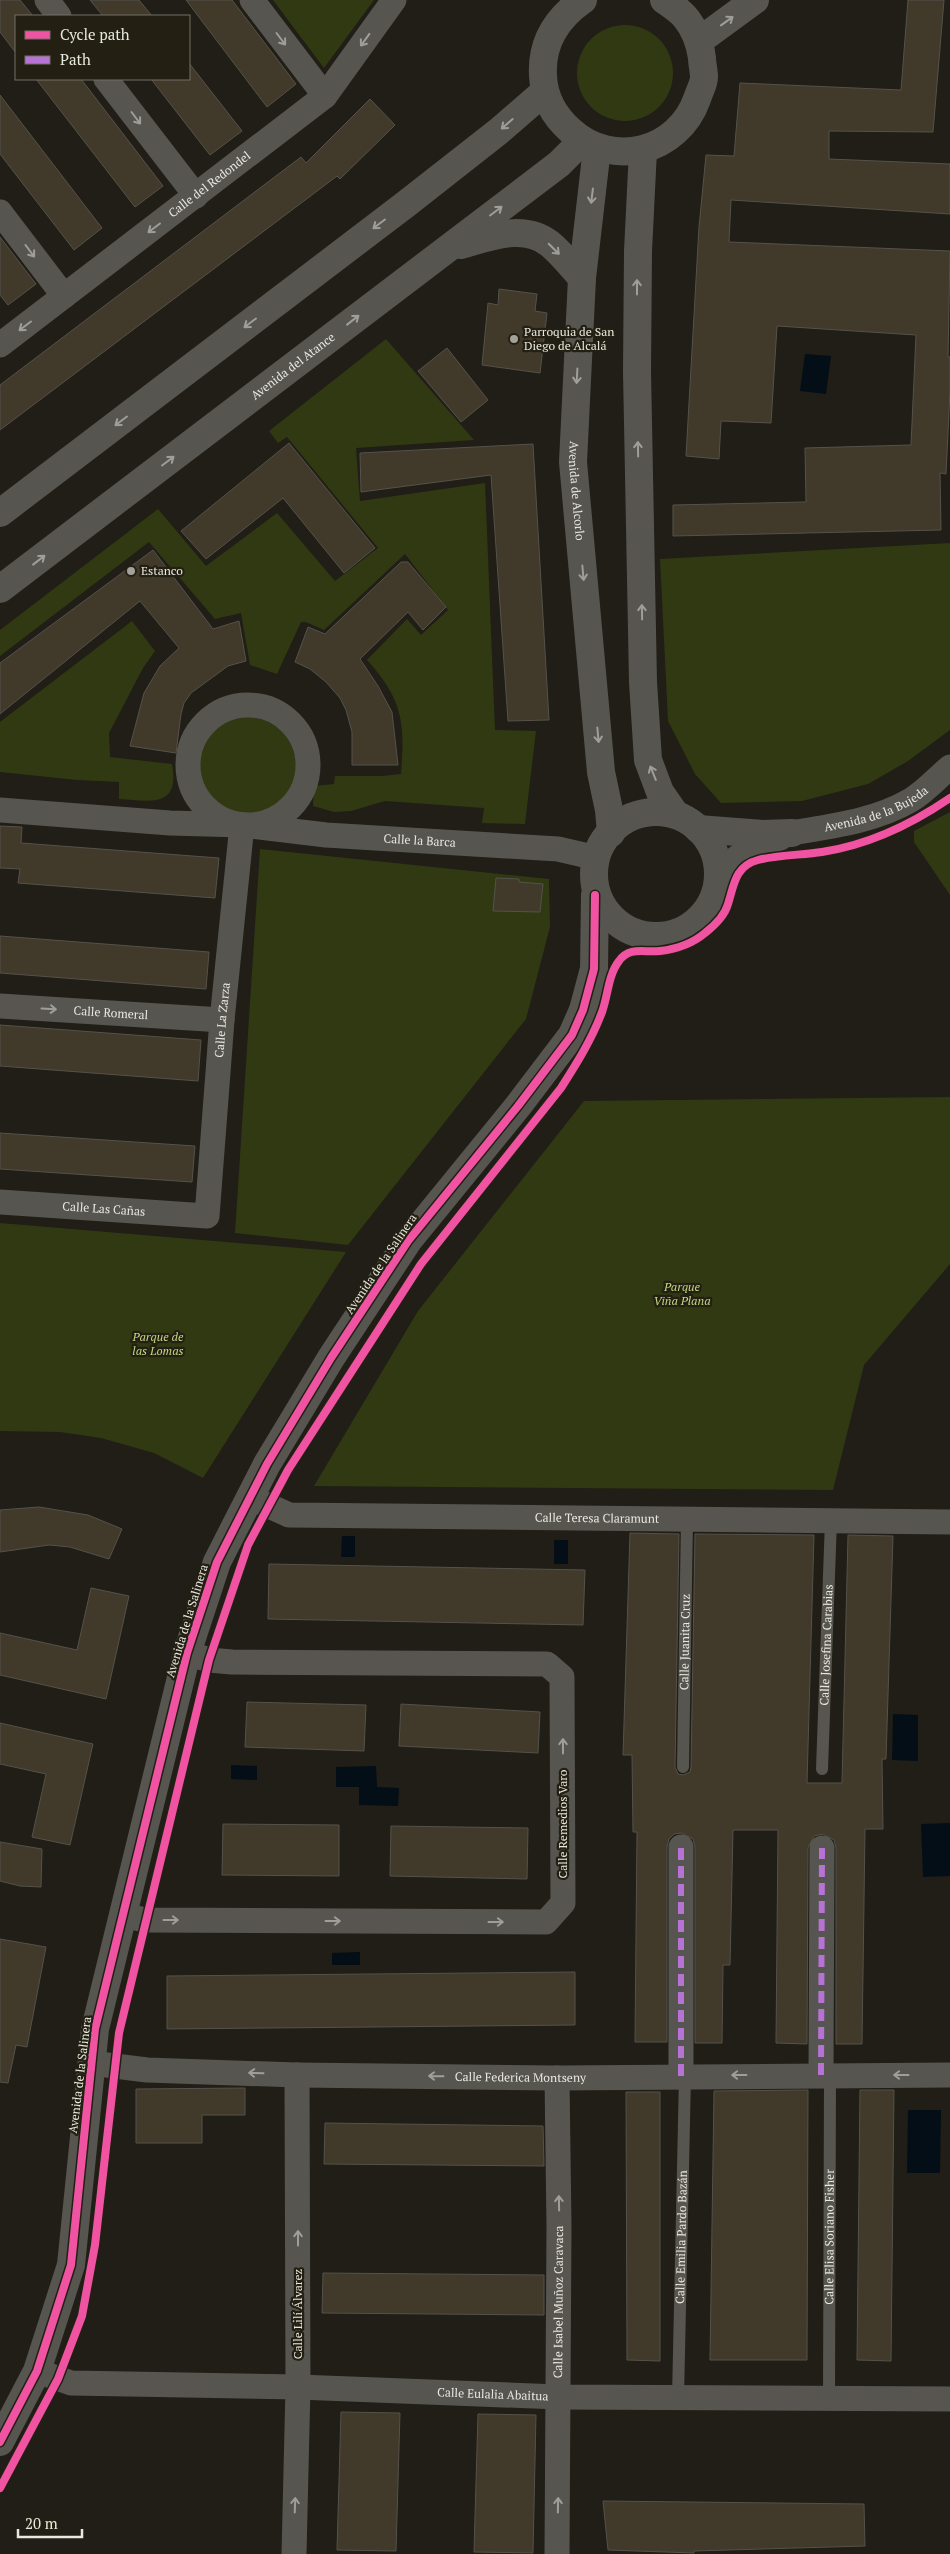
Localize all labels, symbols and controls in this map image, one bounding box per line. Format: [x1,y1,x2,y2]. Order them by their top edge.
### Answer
legend [15,15,190,80]
one-way arrow [720,16,734,26]
text: Cycle path [60,24,130,44]
one-way arrow [276,32,286,46]
one-way arrow [360,32,371,46]
text: Path [60,49,91,69]
one-way arrow [131,111,141,125]
one-way arrow [501,118,514,130]
street label: Calle del Redondel [165,148,254,220]
one-way arrow [587,188,597,204]
one-way arrow [489,206,503,216]
one-way arrow [372,219,386,229]
one-way arrow [148,222,161,233]
one-way arrow [548,243,561,255]
one-way arrow [24,244,35,257]
one-way arrow [632,279,642,295]
one-way arrow [346,315,360,325]
one-way arrow [244,317,257,328]
one-way arrow [18,321,32,331]
place label: Parroquia de San Diego de Alcalá [524,324,614,353]
street label: Avenida del Atance [248,329,338,403]
marker: Parroquia de San Diego de Alcalá [508,333,520,345]
one-way arrow [573,368,582,384]
one-way arrow [114,416,128,426]
street label: Avenida de Alcorlo [566,441,588,542]
one-way arrow [633,441,643,458]
one-way arrow [161,455,174,466]
one-way arrow [32,554,45,565]
place label: Estanco [141,563,183,578]
one-way arrow [578,564,588,580]
marker: Estanco [125,565,137,577]
one-way arrow [637,604,647,620]
one-way arrow [593,726,602,742]
one-way arrow [648,766,657,781]
street label: Avenida de la Bujeda [823,783,931,834]
street label: Calle la Barca [383,830,456,850]
street label: Calle La Zarza [211,982,233,1058]
street label: Calle Romeral [73,1003,149,1022]
one-way arrow [40,1005,56,1014]
street label: Calle Las Cañas [62,1198,146,1219]
street label: Avenida de la Salinera [342,1211,420,1317]
park label: Parque Viña Plana [653,1279,711,1308]
park label: Parque de las Lomas [132,1329,184,1358]
street label: Calle Teresa Claramunt [535,1510,660,1526]
street label: Avenida de la Salinera [162,1563,211,1679]
street label: Calle Josefina Carabias [816,1584,836,1706]
street label: Calle Juanita Cruz [676,1594,693,1690]
one-way arrow [558,1738,567,1754]
street label: Calle Remedios Varo [555,1769,570,1879]
one-way arrow [162,1915,179,1925]
one-way arrow [325,1916,341,1926]
one-way arrow [488,1917,504,1927]
street label: Avenida de la Salinera [65,2016,94,2134]
one-way arrow [249,2069,265,2078]
street label: Calle Federica Montseny [455,2069,587,2085]
one-way arrow [894,2070,910,2080]
one-way arrow [429,2071,445,2081]
one-way arrow [731,2071,747,2080]
street label: Calle Elisa Soriano Fisher [821,2169,837,2305]
street label: Calle Emilia Pardo Bazán [672,2170,690,2304]
one-way arrow [554,2195,564,2212]
street label: Calle Isabel Muñoz Caravaca [550,2226,566,2378]
one-way arrow [293,2230,303,2246]
street label: Calle Lilí Álvarez [290,2269,305,2359]
street label: Calle Eulalia Abaitua [437,2384,549,2404]
one-way arrow [290,2498,300,2514]
one-way arrow [553,2498,562,2514]
scale bar [18,2506,81,2538]
text: 20 m [25,2513,58,2533]

